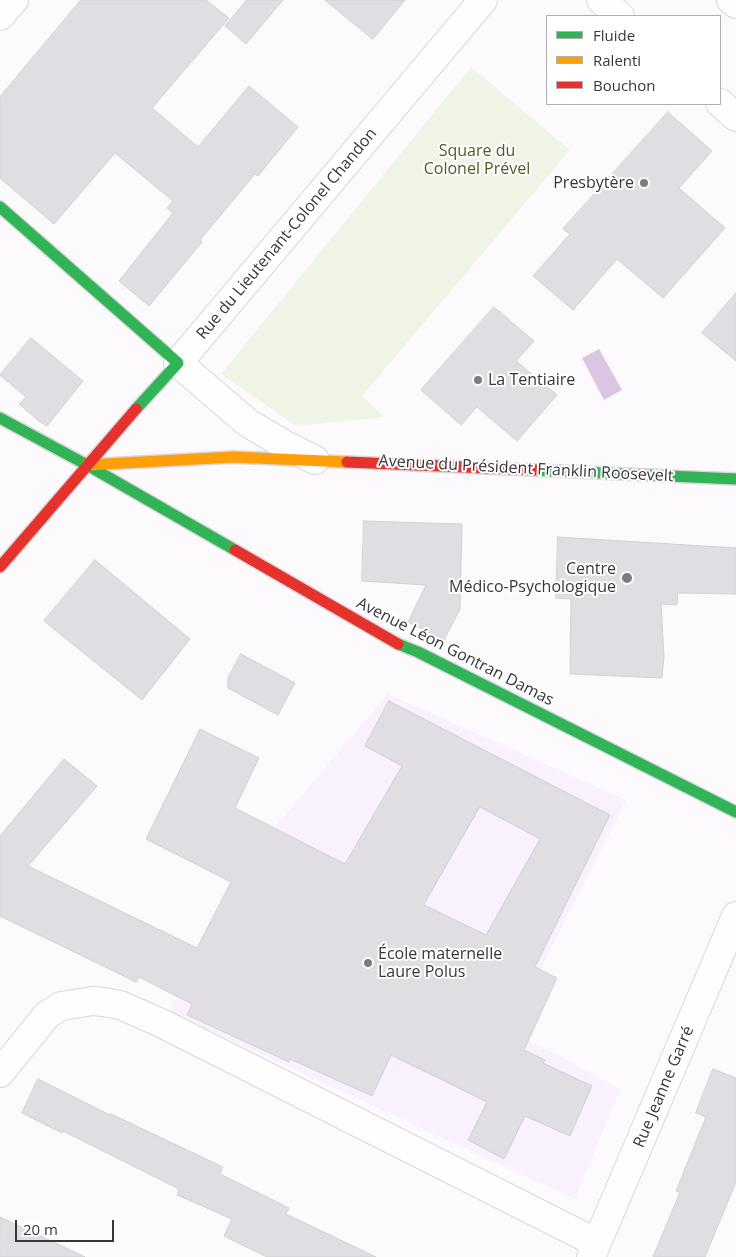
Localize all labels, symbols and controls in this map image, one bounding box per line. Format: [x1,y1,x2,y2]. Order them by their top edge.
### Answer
legend [546,15,721,105]
text: Fluide [593,25,635,45]
text: Ralenti [593,50,641,70]
text: Bouchon [593,75,656,95]
street label: Rue du Lieutenant-Colonel Chandon [193,124,381,344]
park label: Square du Colonel Prével [424,141,530,179]
place label: Presbytère [553,173,634,193]
marker: Presbytère [638,177,650,189]
place label: La Tentiaire [488,370,575,390]
marker: La Tentiaire [472,374,484,386]
street label: Avenue du Président Franklin Roosevelt [378,452,674,486]
place label: Centre Médico-Psychologique [449,559,616,597]
marker: Centre Médico-Psychologique [620,571,634,585]
street label: Avenue Léon Gontran Damas [353,594,557,710]
place label: École maternelle Laure Polus [378,944,502,982]
marker: École maternelle Laure Polus [362,957,374,969]
street label: Rue Jeanne Garré [630,1023,698,1151]
scale bar [18,1210,116,1242]
text: 20 m [23,1219,58,1239]

